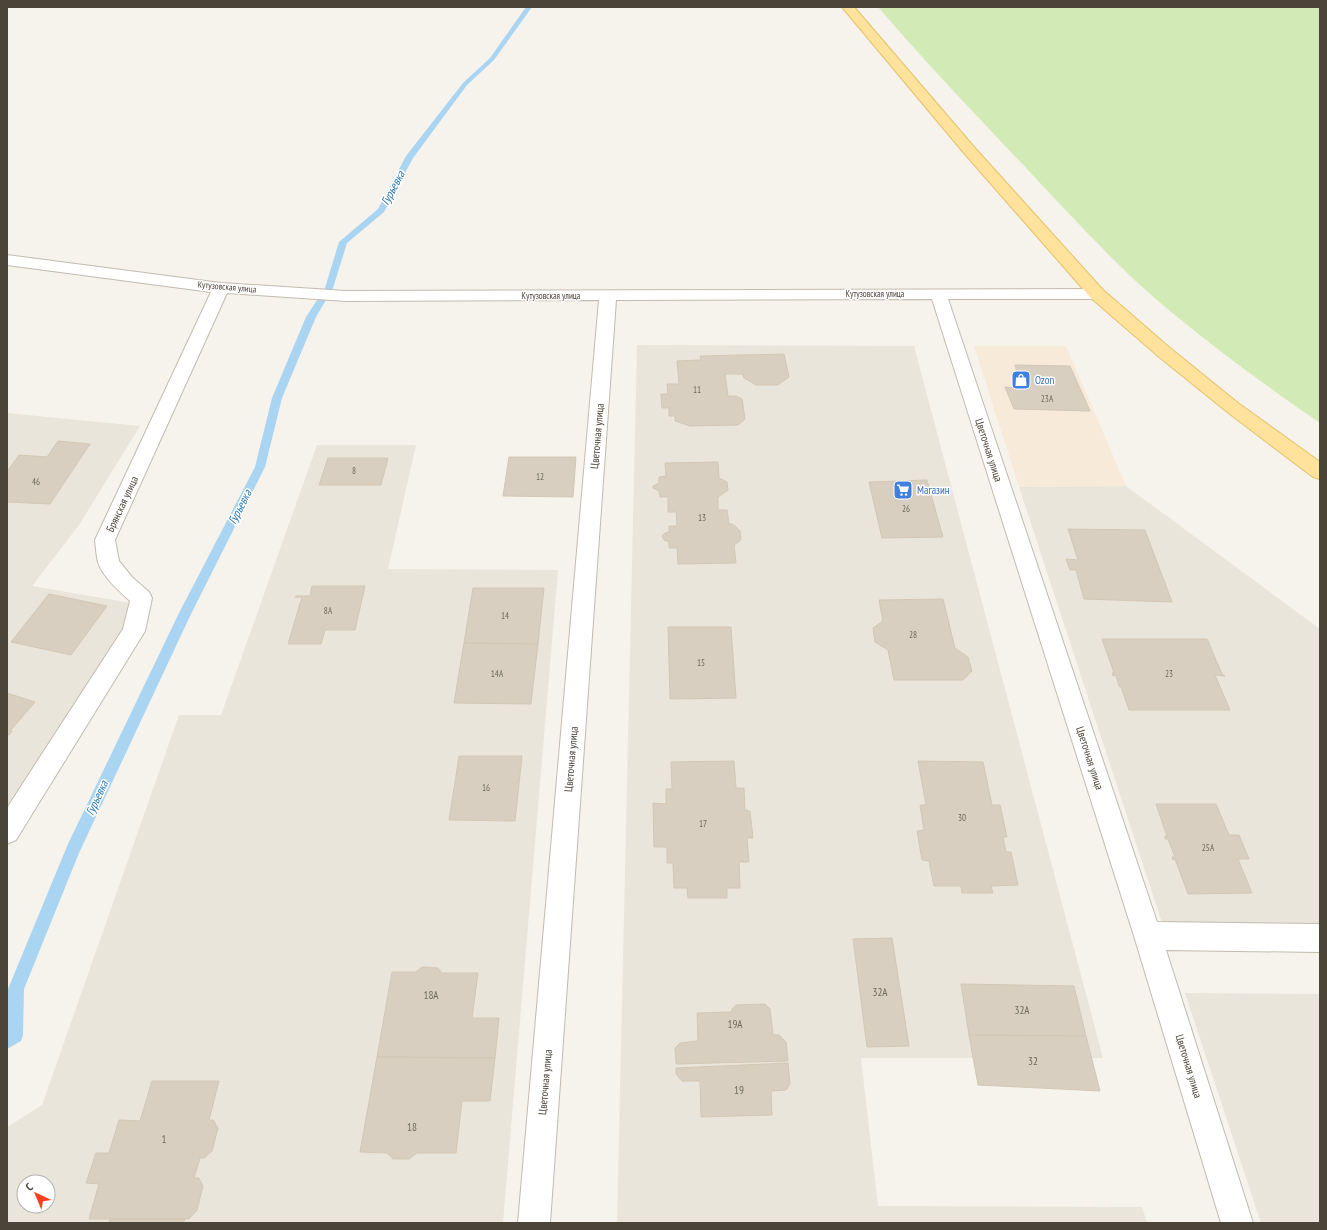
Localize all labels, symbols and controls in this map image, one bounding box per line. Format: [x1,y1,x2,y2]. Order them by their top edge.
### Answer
water label: Гурьевка [377,167,408,207]
street label: Кутузовская улица [197,278,257,295]
street label: Кутузовская улица [846,288,905,299]
street label: Кутузовская улица [522,290,581,301]
shop icon: Ozon [1010,369,1032,391]
place label: Ozon [1035,373,1054,387]
house number: 11 [693,384,701,395]
house number: 23А [1041,393,1054,404]
street label: Цветочная улица [587,403,607,469]
street label: Цветочная улица [972,417,1006,483]
house number: 8 [352,465,356,476]
house number: 12 [536,471,544,482]
street label: Брянская улица [103,474,141,534]
house number: 46 [32,476,40,487]
supermarket icon: Магазин [892,479,914,501]
place label: Магазин [917,483,950,497]
water label: Гурьевка [225,486,255,526]
house number: 26 [902,503,910,514]
house number: 13 [698,512,706,523]
house number: 8А [324,605,333,616]
house number: 14 [501,610,509,621]
house number: 28 [909,629,917,640]
house number: 15 [697,657,705,668]
house number: 14А [491,668,504,679]
house number: 23 [1165,668,1173,679]
street label: Цветочная улица [1073,725,1107,791]
street label: Цветочная улица [561,726,581,792]
water label: Гурьевка [82,777,112,818]
house number: 16 [482,782,490,793]
house number: 30 [958,812,966,823]
house number: 17 [699,818,707,829]
house number: 25А [1202,842,1215,853]
house number: 32А [872,985,888,999]
house number: 18А [423,988,439,1002]
house number: 32А [1014,1003,1030,1017]
house number: 19А [727,1017,743,1031]
street label: Цветочная улица [1173,1032,1205,1100]
street label: Цветочная улица [535,1049,555,1115]
house number: 32 [1028,1054,1038,1068]
house number: 19 [734,1083,744,1097]
house number: 18 [407,1120,417,1134]
house number: 1 [162,1132,167,1146]
north arrow [16,1174,56,1214]
text: С [22,1180,36,1194]

